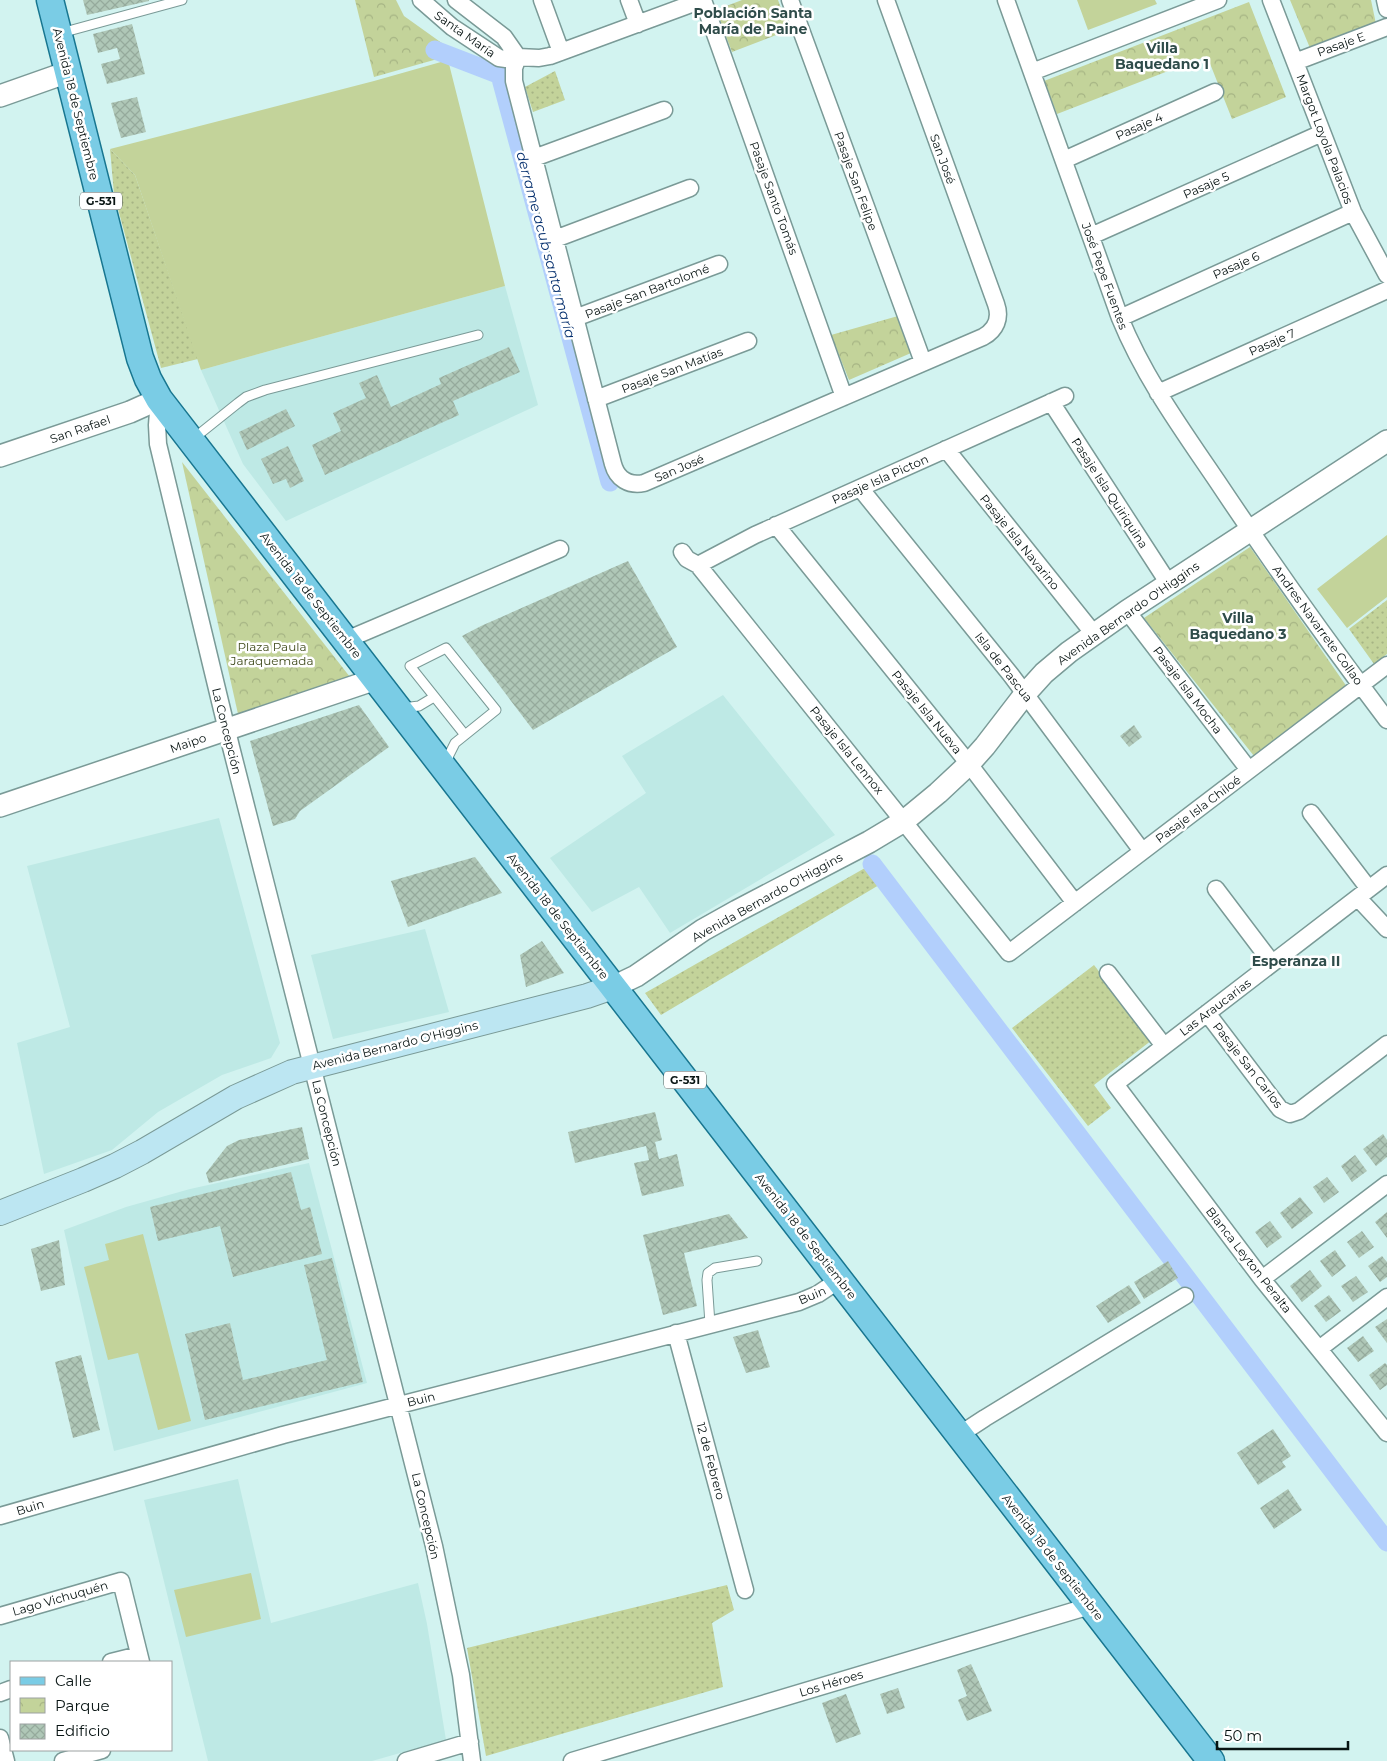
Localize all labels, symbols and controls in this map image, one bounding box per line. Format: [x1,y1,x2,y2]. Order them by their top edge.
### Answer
district label: Población Santa María de Paine [694,4,812,38]
street label: Santa María [432,7,498,61]
street label: Avenida 18 de Septiembre [50,26,102,182]
street label: Pasaje E [1315,28,1367,60]
district label: Villa Baquedano 1 [1115,39,1209,73]
street label: Margot Loyola Palacios [1293,72,1357,206]
street label: Pasaje 4 [1113,109,1165,143]
street label: Pasaje San Felipe [831,129,881,233]
street label: San José [927,132,959,186]
street label: Pasaje Santo Tomás [747,139,802,257]
water label: derrame acub santa maría [512,150,580,340]
street label: Pasaje 5 [1181,168,1232,202]
road number: G-531 [80,192,122,210]
street label: José Pepe Fuentes [1078,220,1131,332]
street label: Pasaje 6 [1210,248,1262,282]
street label: Pasaje San Bartolomé [583,260,711,322]
street label: Pasaje 7 [1246,325,1298,359]
street label: Pasaje San Matías [619,344,725,396]
street label: San Rafael [48,412,112,446]
street label: Pasaje Isla Quiriquina [1069,435,1151,551]
street label: San José [652,451,706,485]
street label: Pasaje Isla Picton [829,451,931,507]
street label: Pasaje Isla Navarino [977,491,1063,593]
street label: Avenida 18 de Septiembre [257,529,365,661]
street label: Avenida Bernardo O'Higgins [1054,558,1202,668]
street label: Andres Navarrete Collao [1270,562,1366,688]
district label: Villa Baquedano 3 [1190,609,1287,643]
street label: Isla de Pascua [972,629,1036,705]
park label: Plaza Paula Jaraquemada [230,639,313,668]
street label: Pasaje Isla Mocha [1150,643,1226,737]
street label: Pasaje Isla Nueva [889,667,965,757]
street label: La Concepción [209,686,245,776]
street label: Pasaje Isla Lennox [807,703,888,798]
street label: Maipo [168,730,208,756]
street label: Pasaje Isla Chiloé [1152,772,1244,846]
street label: Avenida Bernardo O'Higgins [689,849,845,945]
street label: Avenida 18 de Septiembre [504,850,612,982]
district label: Esperanza II [1252,952,1340,970]
street label: Las Araucarias [1176,975,1254,1039]
street label: Avenida Bernardo O'Higgins [311,1017,479,1073]
street label: Pasaje San Carlos [1210,1019,1286,1111]
road number: G-531 [664,1072,706,1088]
street label: La Concepción [309,1078,345,1168]
street label: Avenida 18 de Septiembre [752,1170,860,1302]
street label: Blanca Leyton Peralta [1203,1204,1295,1316]
street label: Buin [796,1283,828,1307]
street label: Buin [405,1388,437,1410]
street label: 12 de Febrero [693,1421,729,1501]
street label: La Concepción [409,1471,443,1561]
street label: Avenida 18 de Septiembre [999,1491,1107,1623]
street label: Buin [14,1496,46,1518]
street label: Lago Vichuquén [10,1577,110,1619]
legend [10,1661,172,1751]
street label: Los Héroes [797,1666,865,1700]
text: Calle [55,1671,92,1690]
text: Parque [55,1696,110,1715]
scale bar [1217,1718,1348,1750]
text: Edificio [55,1721,110,1740]
text: 50 m [1224,1726,1262,1745]

